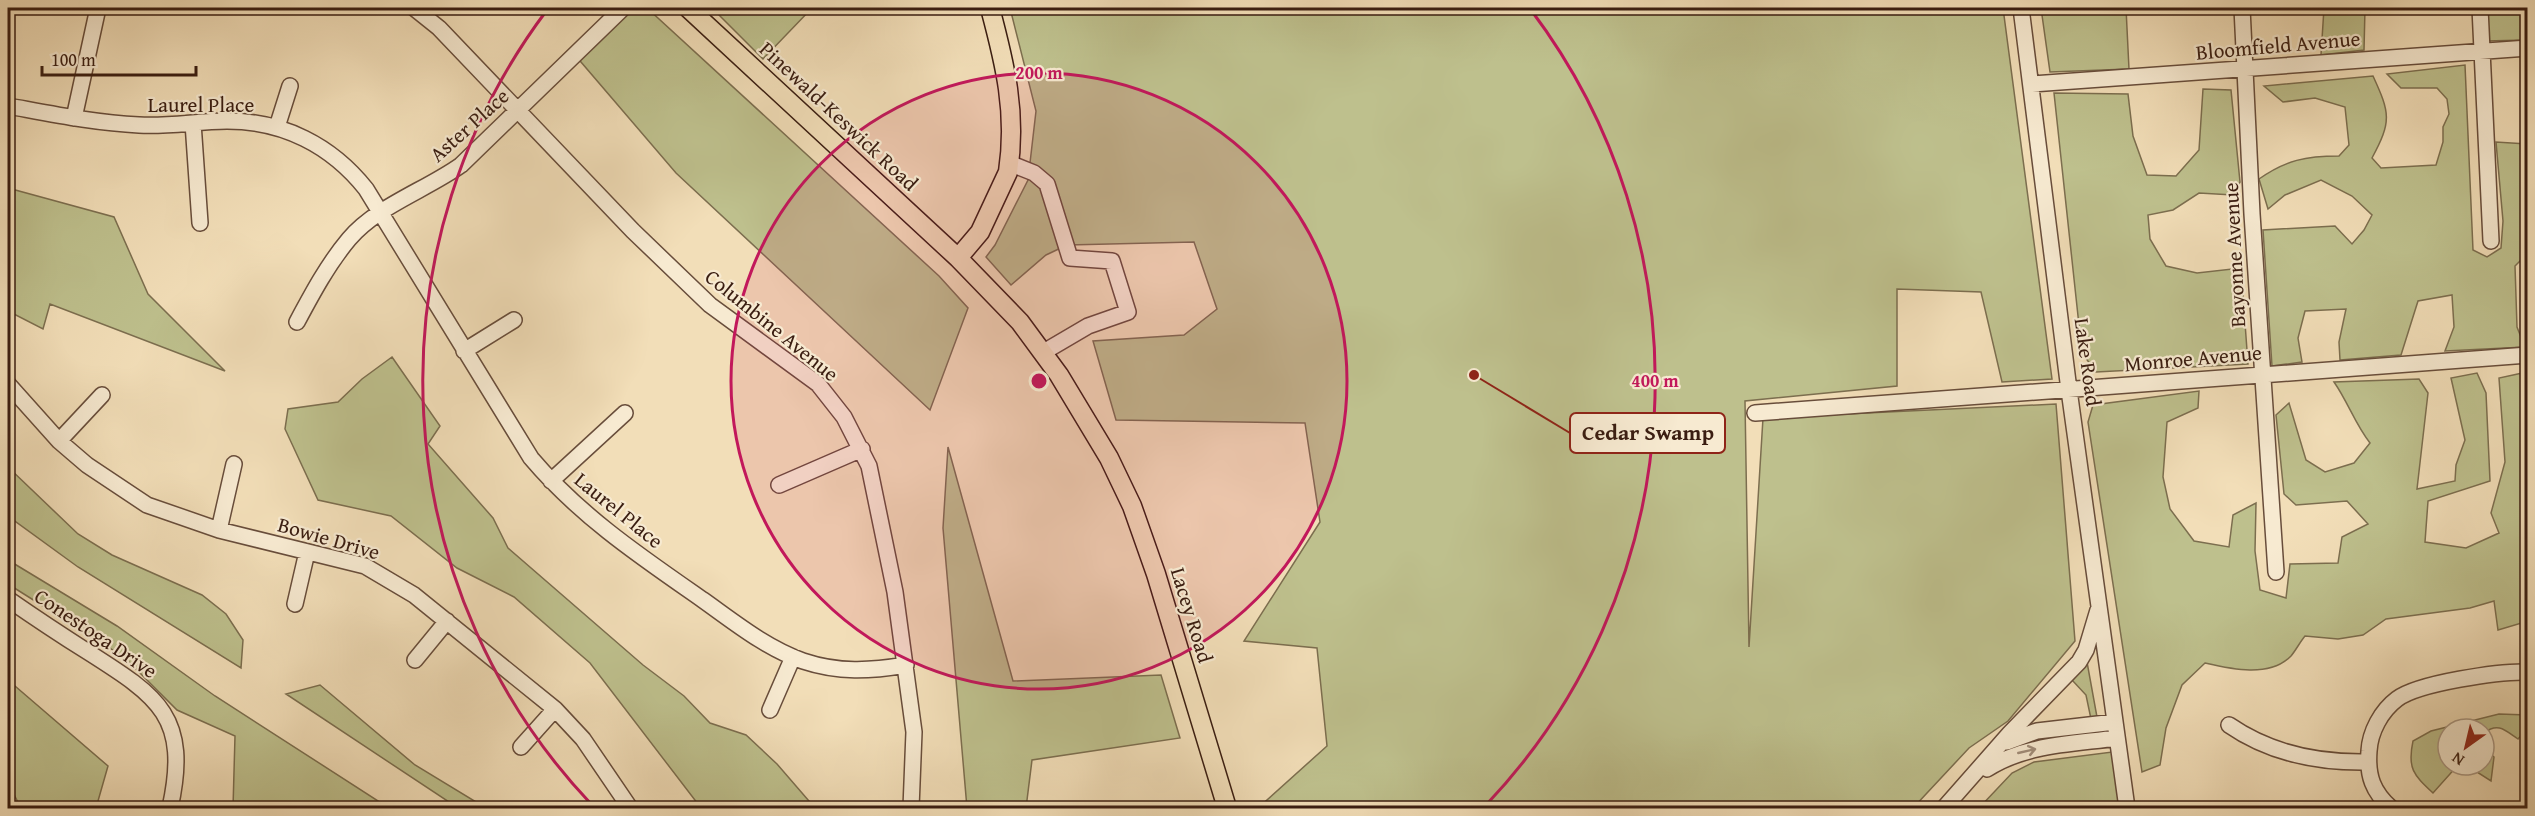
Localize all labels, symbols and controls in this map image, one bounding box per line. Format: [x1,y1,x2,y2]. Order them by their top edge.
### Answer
street label: Bloomfield Avenue [2194,22,2362,68]
street label: Pinewald-Keswick Road [753,34,926,199]
scale bar [42,39,196,77]
text: 100 m [51,46,96,73]
text: 200 m [1015,59,1063,86]
street label: Aster Place [422,81,516,169]
street label: Laurel Place [148,89,254,120]
street label: Bayonne Avenue [2215,182,2253,328]
street label: Columbine Avenue [698,261,846,389]
street label: Lake Road [2066,316,2110,409]
street label: Monroe Avenue [2123,337,2263,379]
text: 400 m [1631,367,1679,394]
centre of rings [1029,371,1049,391]
callout: Cedar Swamp [1570,413,1725,453]
text: Cedar Swamp [1582,416,1714,448]
street label: Laurel Place [568,464,670,556]
street label: Bowie Drive [274,509,384,567]
street label: Lacey Road [1163,563,1221,667]
street label: Conestoga Drive [28,580,164,686]
north arrow [2436,717,2496,777]
one-way arrow [2017,745,2036,757]
text: N [2446,746,2469,772]

